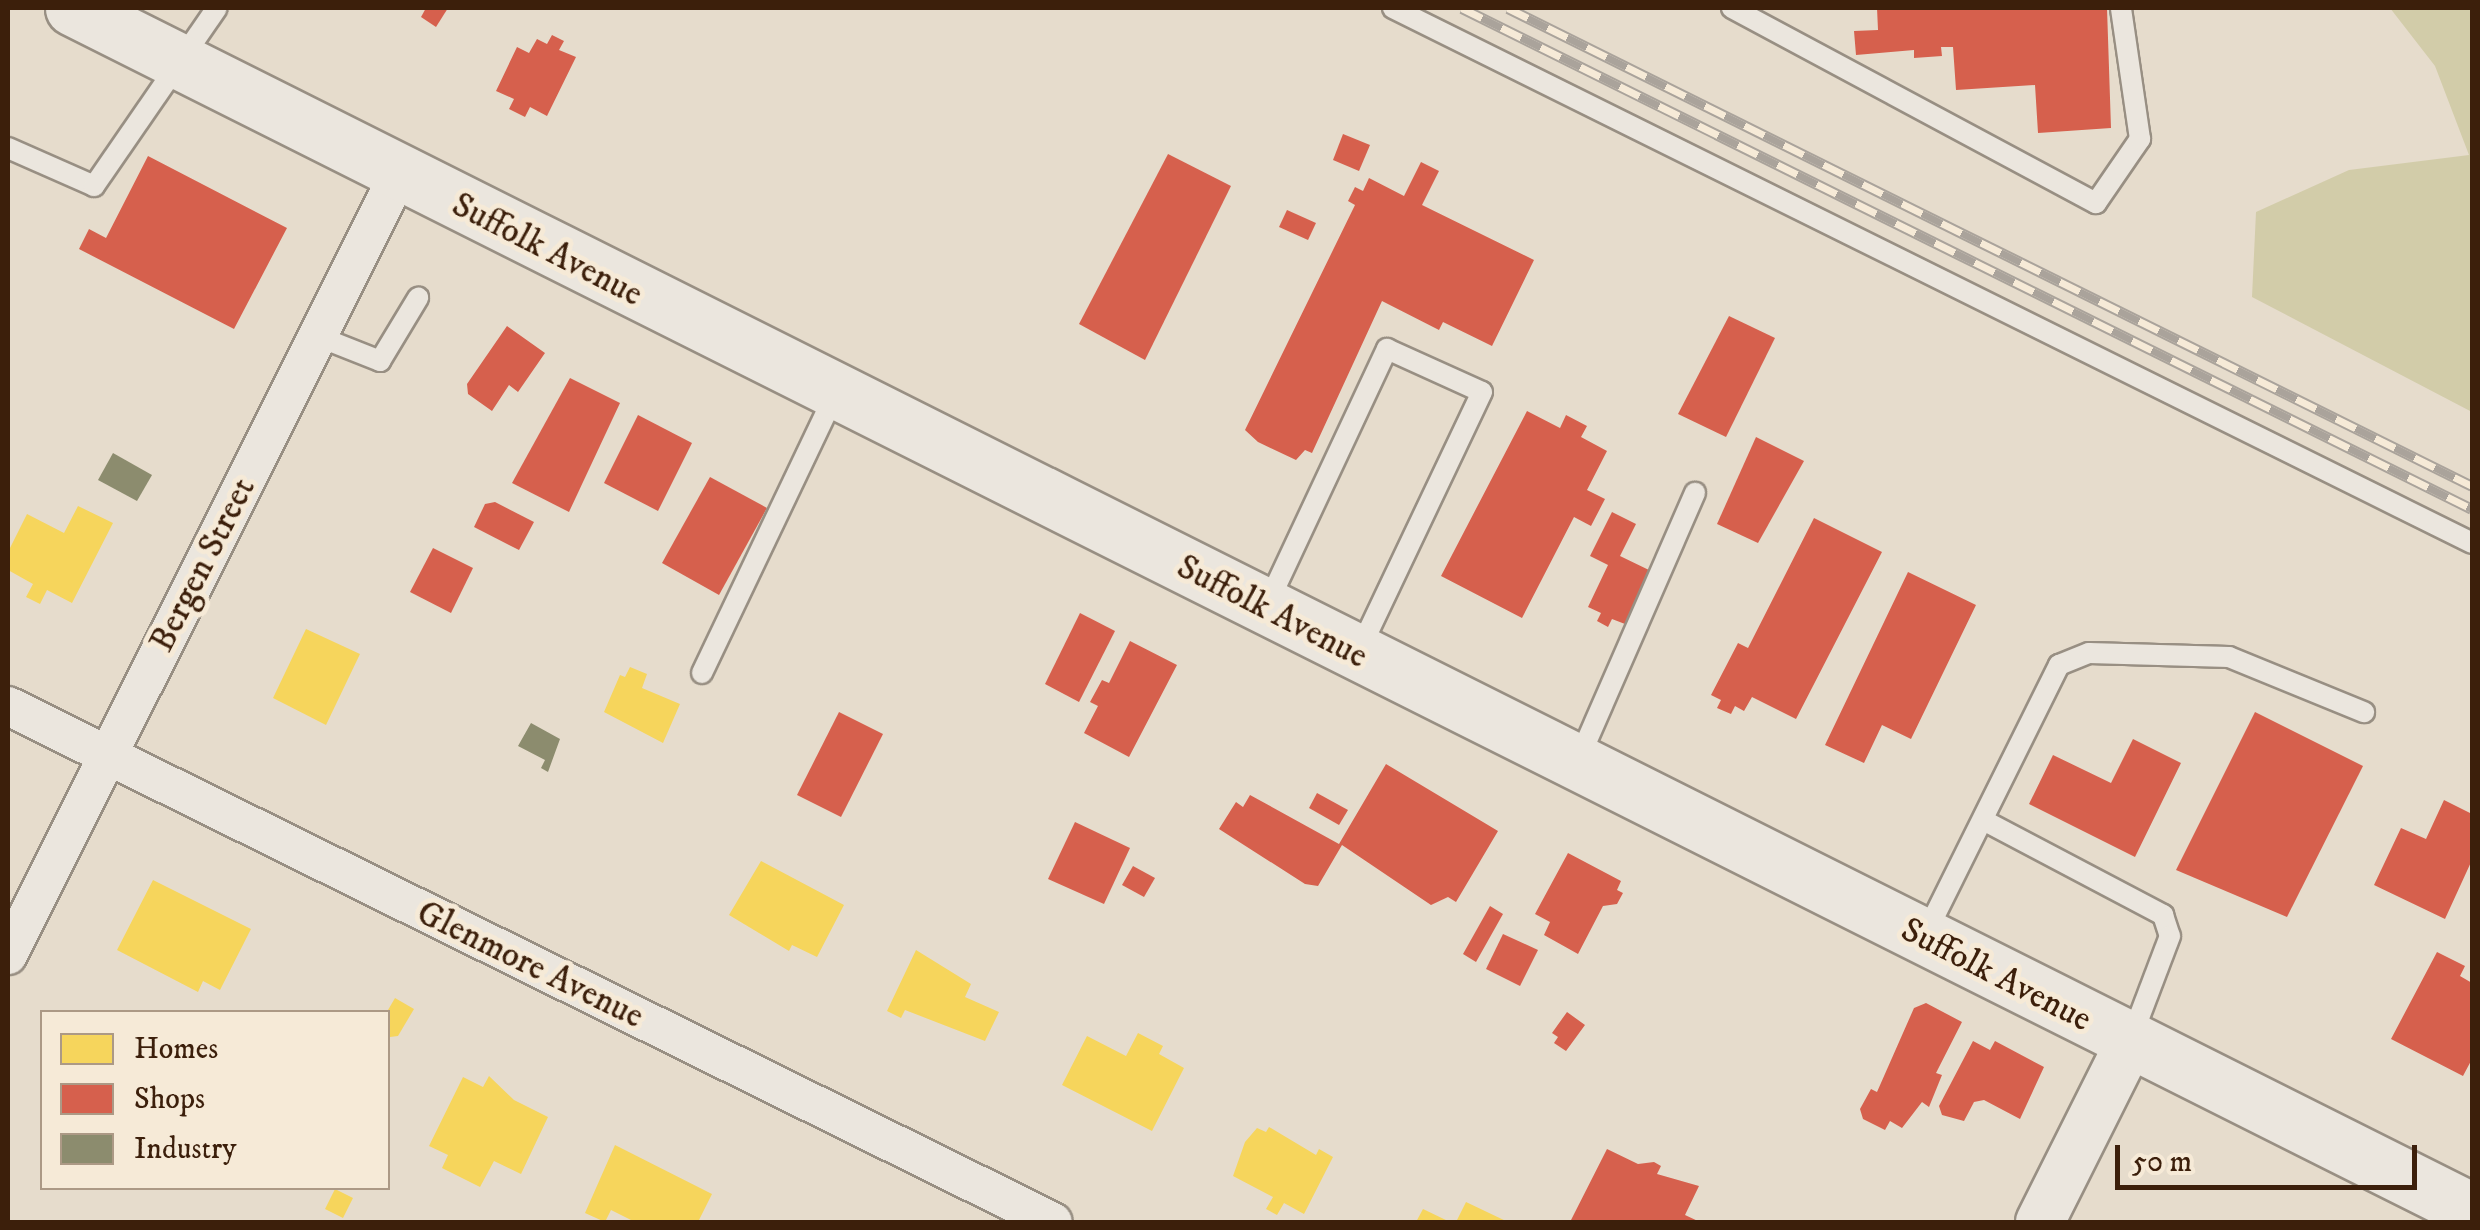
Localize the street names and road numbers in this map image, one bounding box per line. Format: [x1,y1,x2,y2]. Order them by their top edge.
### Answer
street label: Suffolk Avenue [445,184,649,316]
street label: Bergen Street [141,471,265,659]
street label: Suffolk Avenue [1170,546,1374,678]
street label: Glenmore Avenue [410,892,650,1038]
street label: Suffolk Avenue [1894,909,2098,1041]

